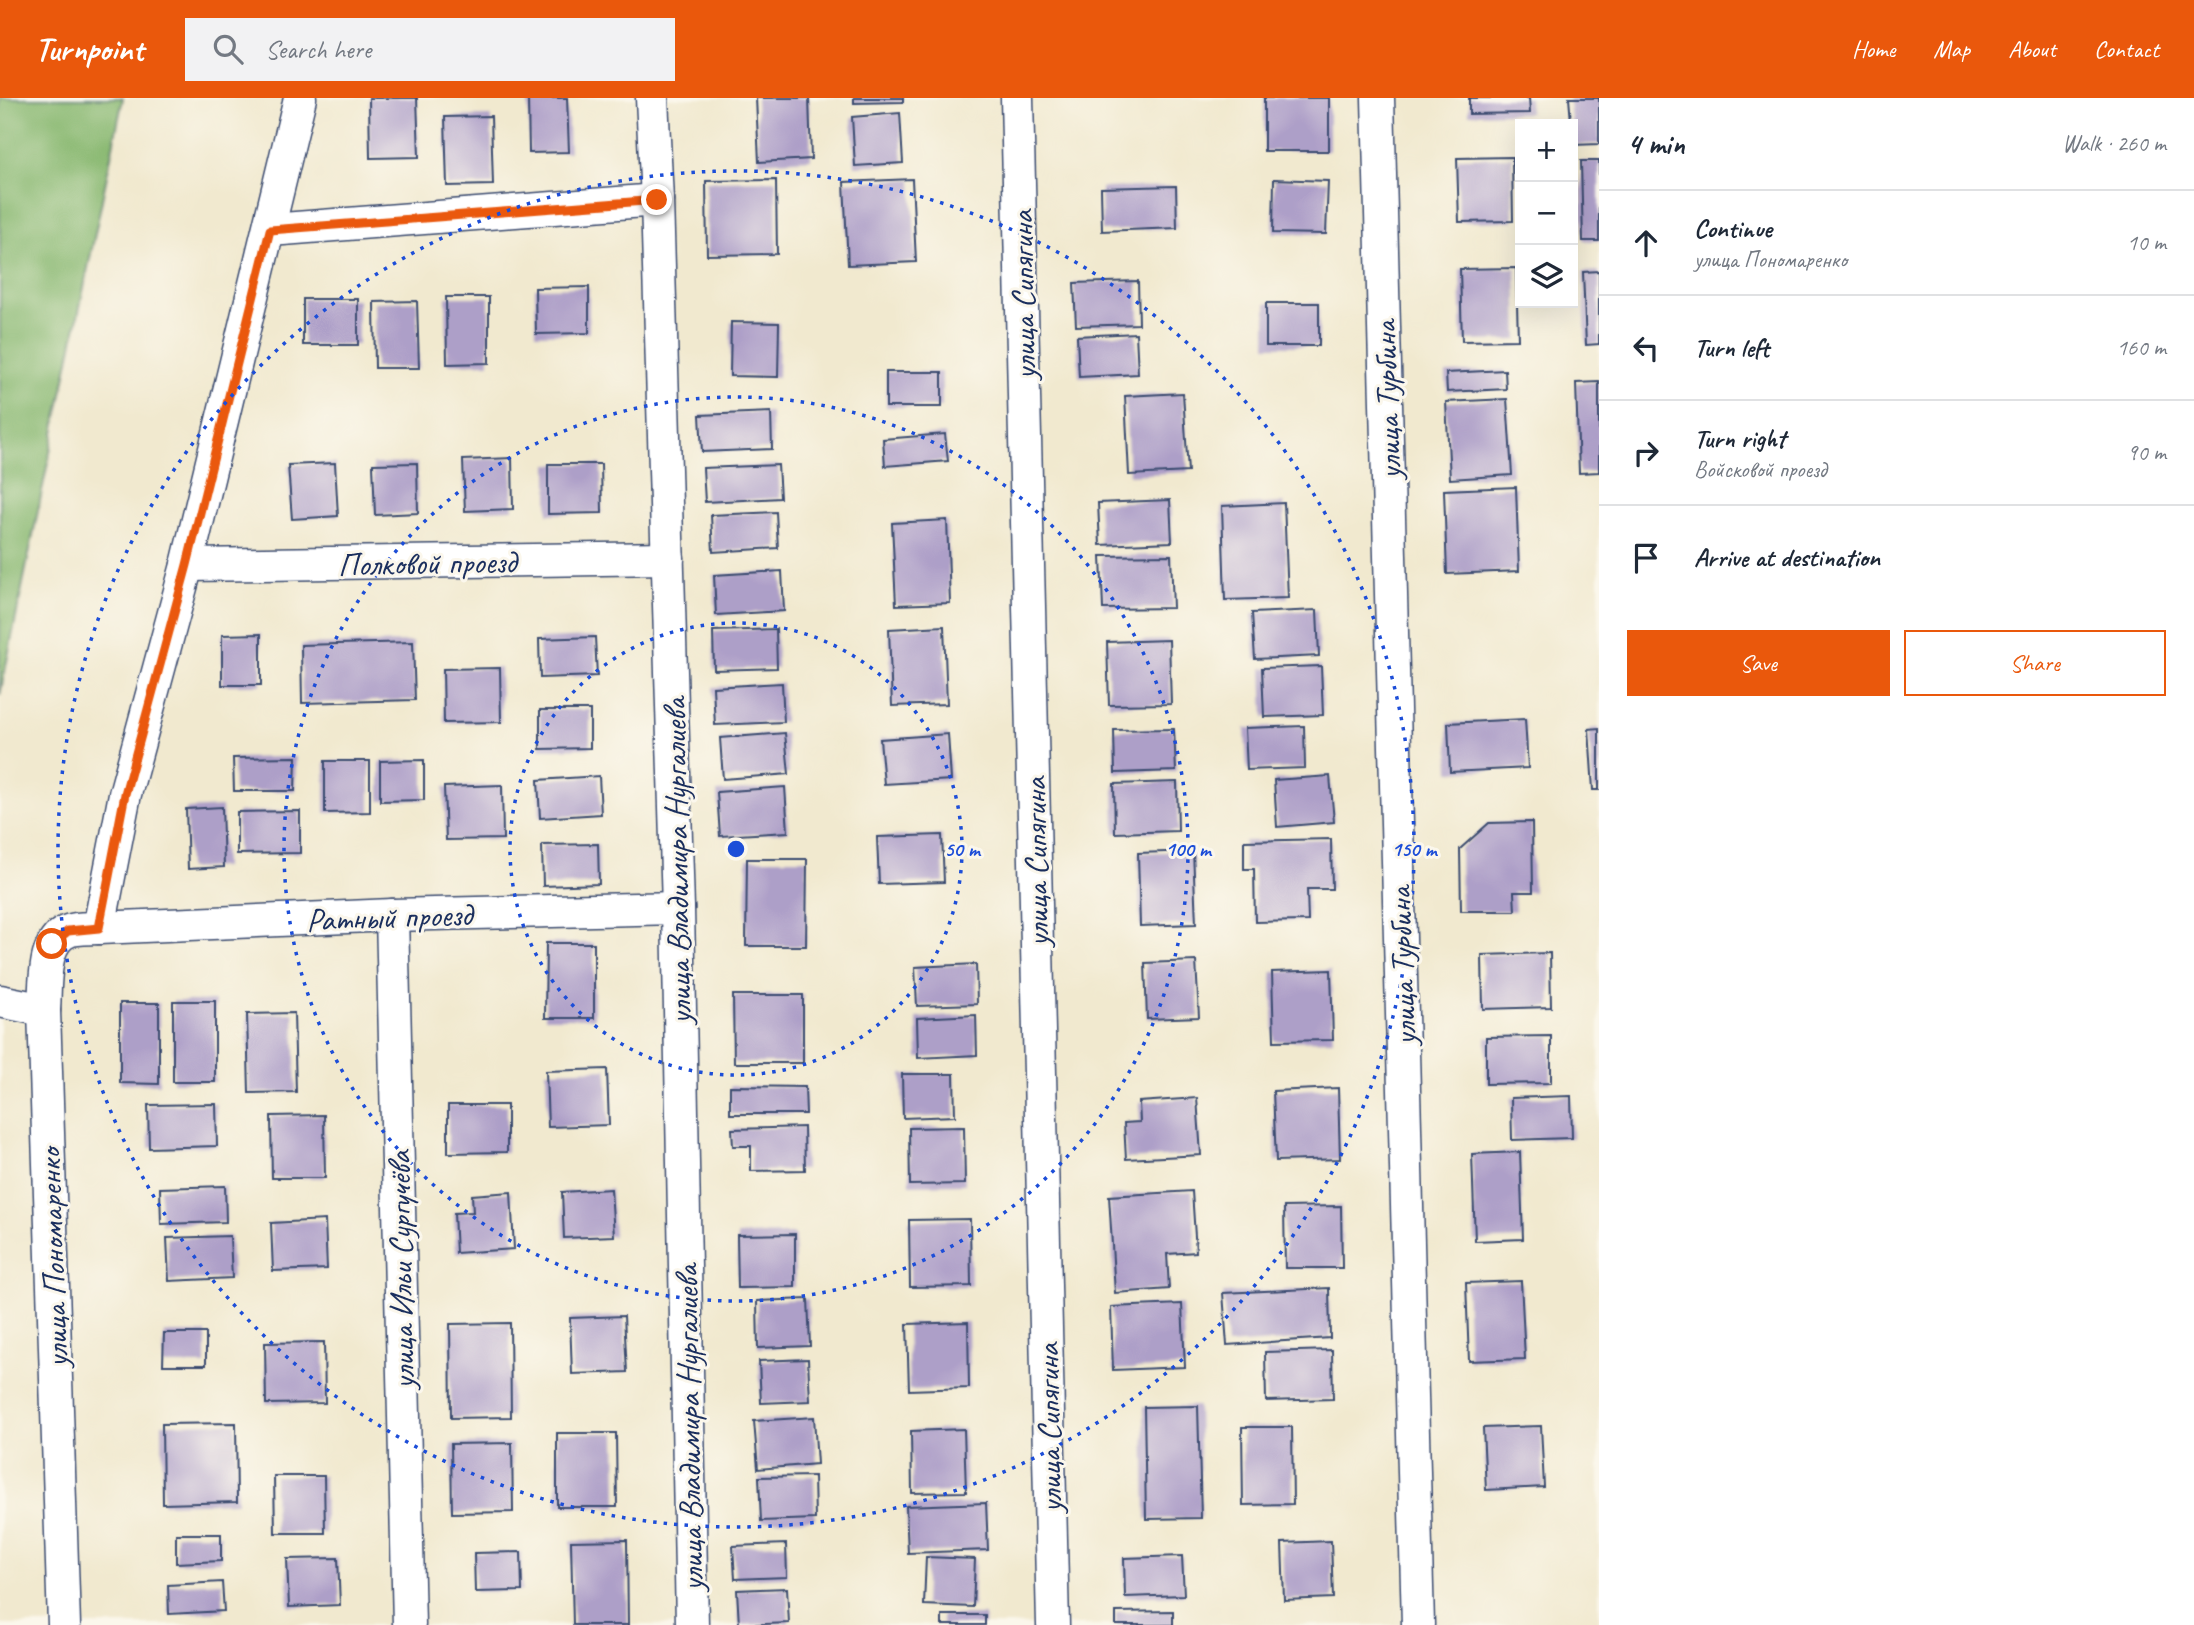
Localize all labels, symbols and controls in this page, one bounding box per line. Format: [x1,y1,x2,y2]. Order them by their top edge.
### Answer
search box [185,18,675,81]
text: Turnpoint [35,28,143,70]
icon: search [209,30,247,68]
text: Search here [265,33,371,66]
text: Home [1852,34,1895,64]
text: Map [1933,34,1970,64]
text: About [2008,34,2056,64]
text: Contact [2094,34,2159,64]
map controls [1515,119,1578,308]
button: + [1515,119,1578,182]
text: 4 min [1627,125,1684,163]
text: Walk · 260 m [2062,129,2166,158]
button: − [1515,182,1578,245]
route end [641,184,672,215]
street label: улица Сипягина [1000,207,1046,382]
text: Continue [1694,212,1772,245]
icon: ahead [1627,224,1665,262]
text: 10 m [2127,228,2166,257]
button: layers [1515,245,1578,308]
text: улица Пономаренко [1694,245,1847,274]
street label: улица Турбина [1363,317,1411,482]
icon: left [1627,329,1665,367]
text: Turn left [1694,331,1769,364]
text: 160 m [2117,333,2166,362]
text: Turn right [1694,422,1785,455]
icon: right [1627,434,1665,472]
text: 90 m [2127,438,2166,467]
text: Войсковой проезд [1694,455,1827,484]
icon: arrive [1627,539,1665,577]
street label: Полковой проезд [337,540,520,586]
text: Arrive at destination [1694,541,1880,574]
button: Save [1627,630,1890,696]
button: Share [1904,630,2166,696]
street label: улица Владимира Нургалиева [653,695,701,1027]
street label: улица Сипягина [1013,774,1059,949]
text: 50 m [944,836,982,862]
text: 100 m [1165,836,1213,862]
text: 150 m [1391,836,1439,862]
centre of rings [724,837,748,861]
street label: улица Турбина [1378,883,1426,1048]
street label: Ратный проезд [305,893,476,941]
route start [36,928,67,959]
street label: улица Пономаренко [28,1144,78,1370]
street label: улица Ильи Сургучёва [378,1148,424,1391]
street label: улица Владимира Нургалиева [665,1262,713,1594]
street label: улица Сипягина [1026,1340,1072,1515]

